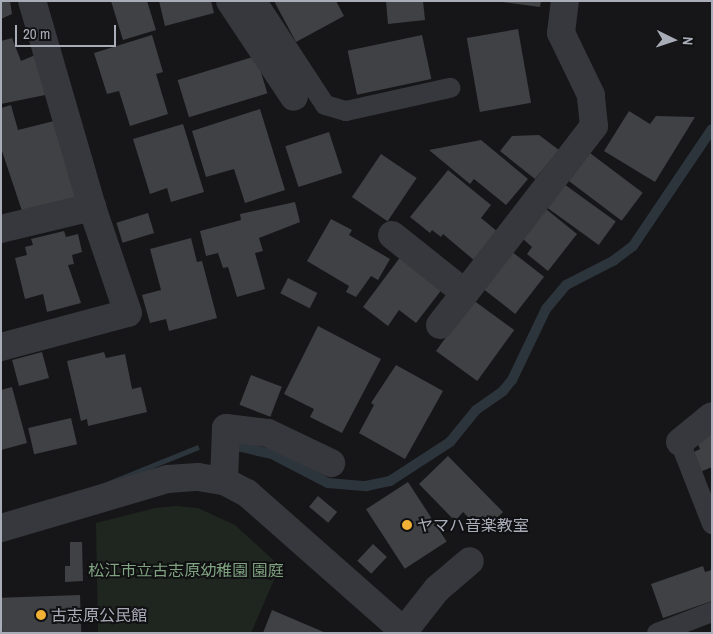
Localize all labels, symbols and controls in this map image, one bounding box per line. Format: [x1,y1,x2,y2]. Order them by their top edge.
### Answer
scale bar [18,15,119,47]
north arrow [648,15,698,65]
text: 20 m [23,23,50,44]
text: N [679,36,697,46]
place label: ヤマハ音楽教室 [417,515,529,535]
marker: ヤマハ音楽教室 [401,519,413,531]
park label: 松江市立古志原幼稚園 園庭 [88,560,284,580]
place label: 古志原公民館 [51,605,147,625]
marker: 古志原公民館 [35,609,47,621]

